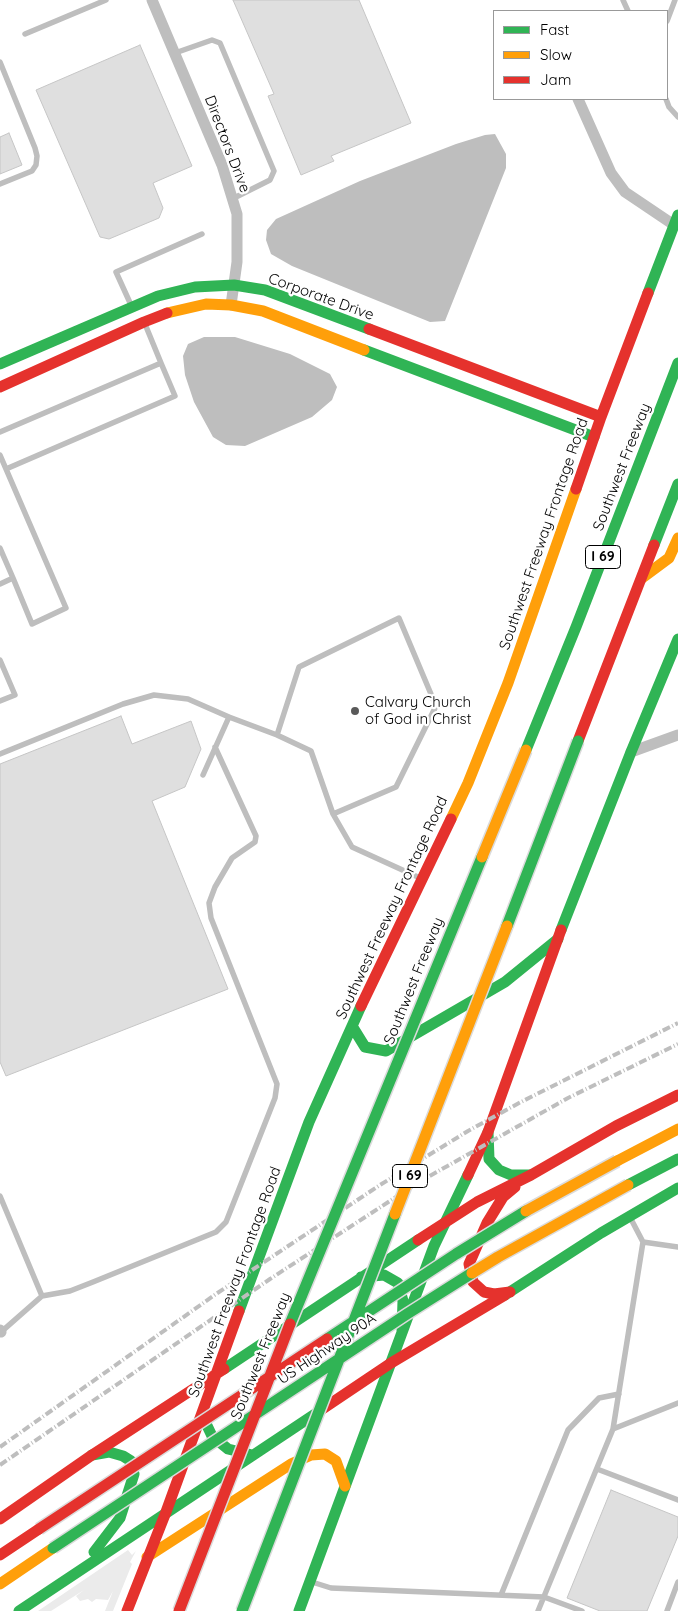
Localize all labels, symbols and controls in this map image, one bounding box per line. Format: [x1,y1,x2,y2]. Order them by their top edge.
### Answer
legend [493,10,668,100]
text: Fast [540,20,569,39]
text: Slow [540,45,572,64]
text: Jam [540,70,571,89]
street label: Directors Drive [200,93,254,195]
street label: Corporate Drive [266,270,376,324]
street label: Southwest Freeway [589,401,655,533]
street label: Southwest Freeway Frontage Road [496,416,592,652]
road number: I 69 [586,546,620,568]
place label: Calvary Church of God in Christ [365,693,472,728]
marker: Calvary Church of God in Christ [349,705,361,717]
street label: Southwest Freeway Frontage Road [332,794,452,1022]
street label: Southwest Freeway [380,915,448,1047]
street label: Southwest Freeway Frontage Road [185,1164,285,1400]
road number: I 69 [392,1164,428,1188]
street label: Southwest Freeway [227,1290,295,1422]
street label: US Highway 90A [274,1309,380,1389]

